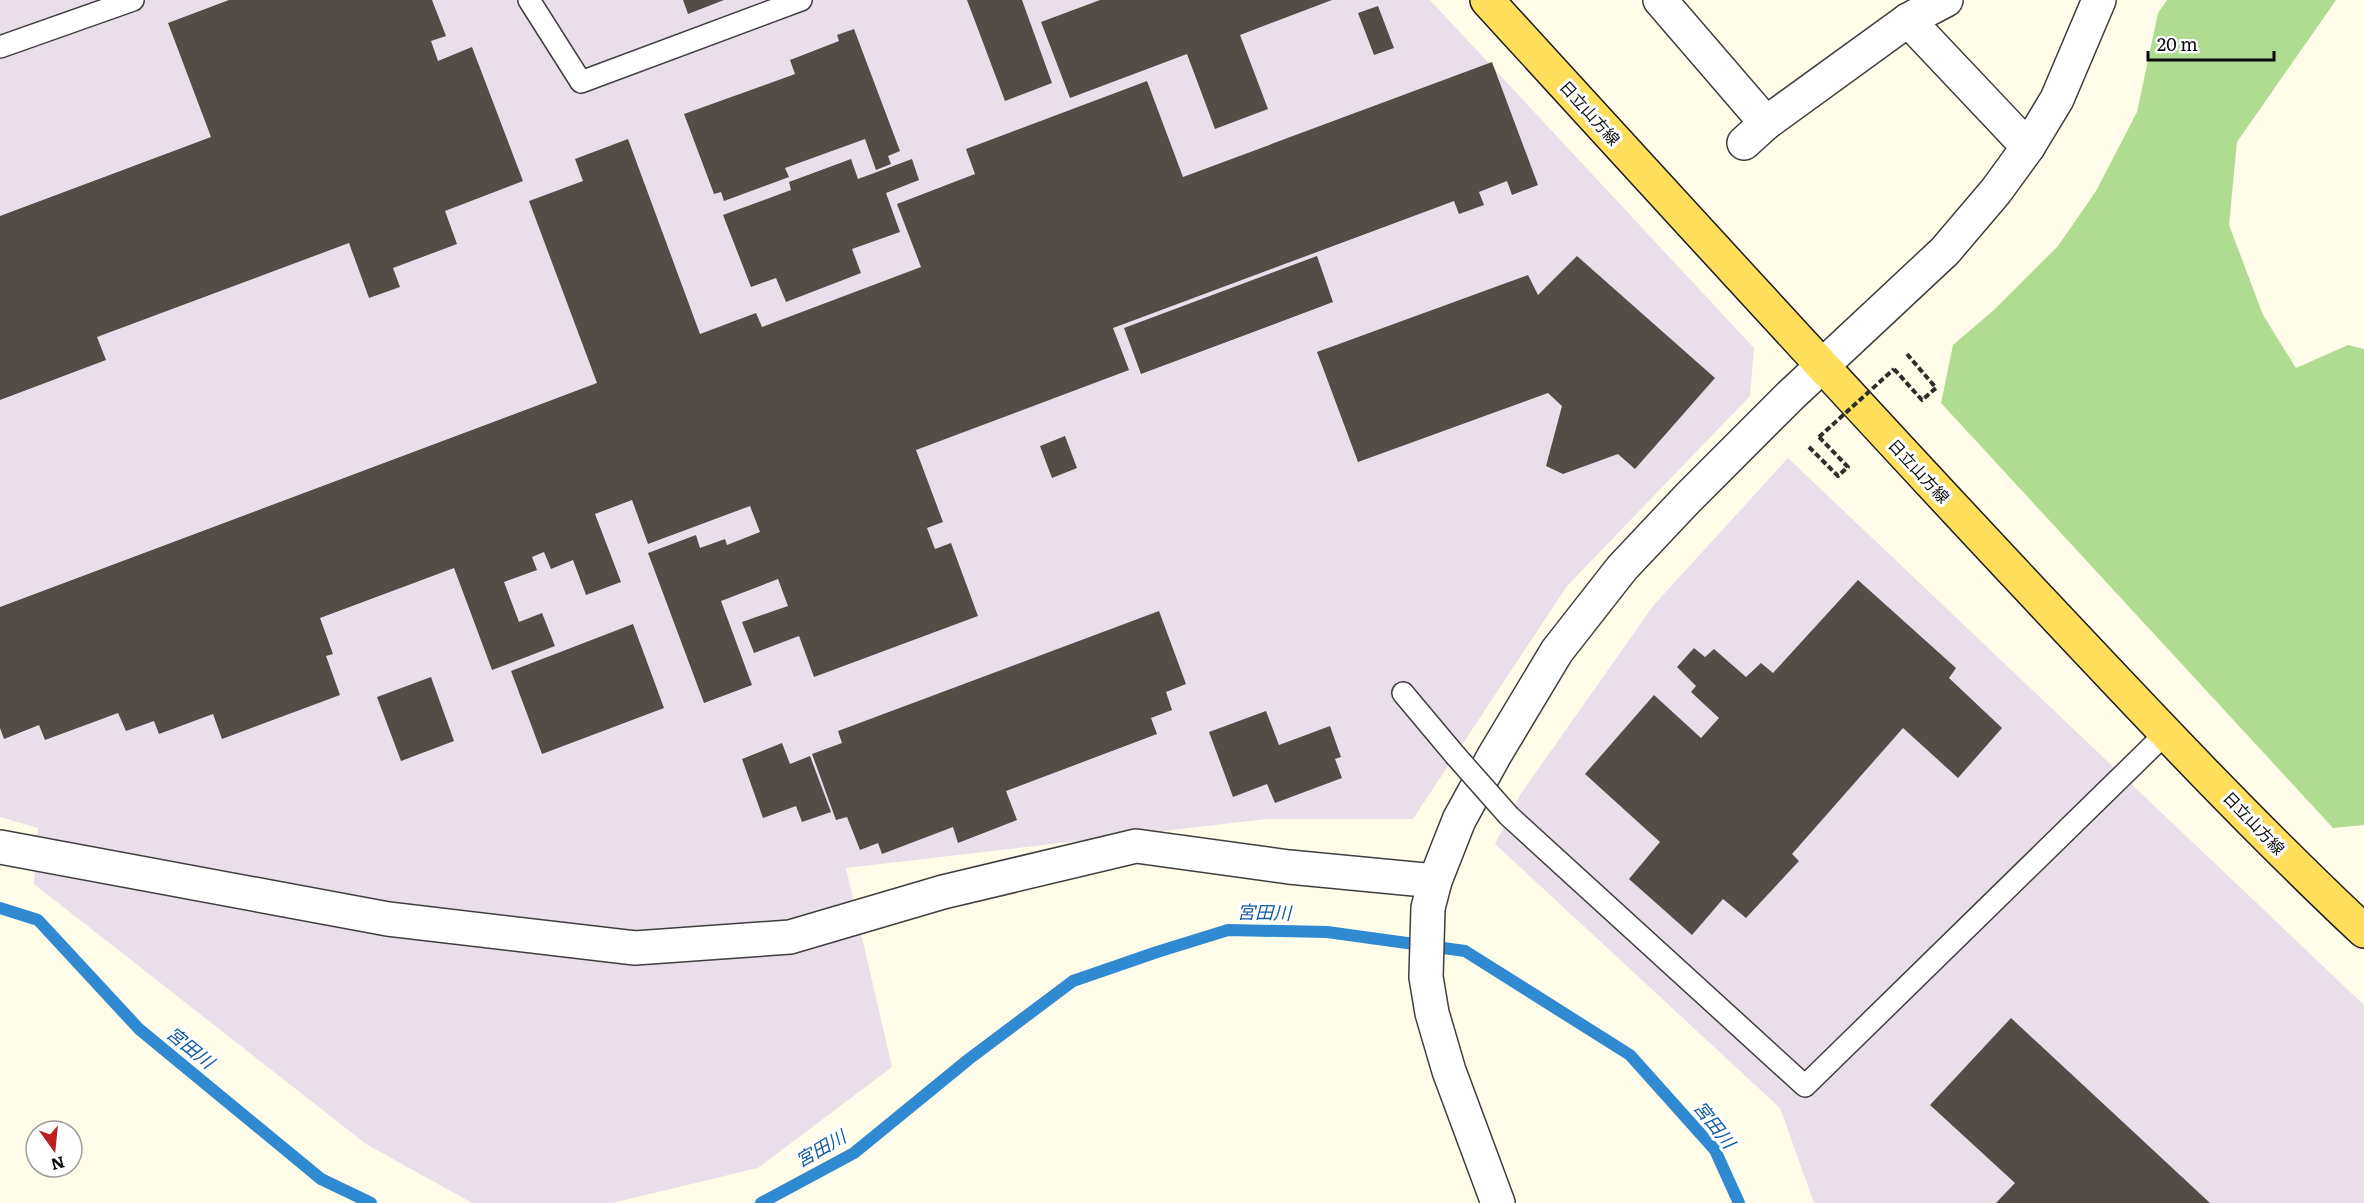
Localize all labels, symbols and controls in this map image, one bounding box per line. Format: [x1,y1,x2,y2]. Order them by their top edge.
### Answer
scale bar [2148,24,2274,62]
text: 20 m [2157,30,2198,57]
street label: 日立山方線 [1555,75,1626,150]
street label: 日立山方線 [1884,433,1956,508]
street label: 日立山方線 [2218,785,2291,859]
water label: 宮田川 [1237,898,1293,926]
water label: 宮田川 [161,1019,222,1076]
water label: 宮田川 [1688,1094,1744,1155]
north arrow [24,1119,84,1179]
water label: 宮田川 [790,1122,852,1173]
text: N [49,1151,68,1178]

